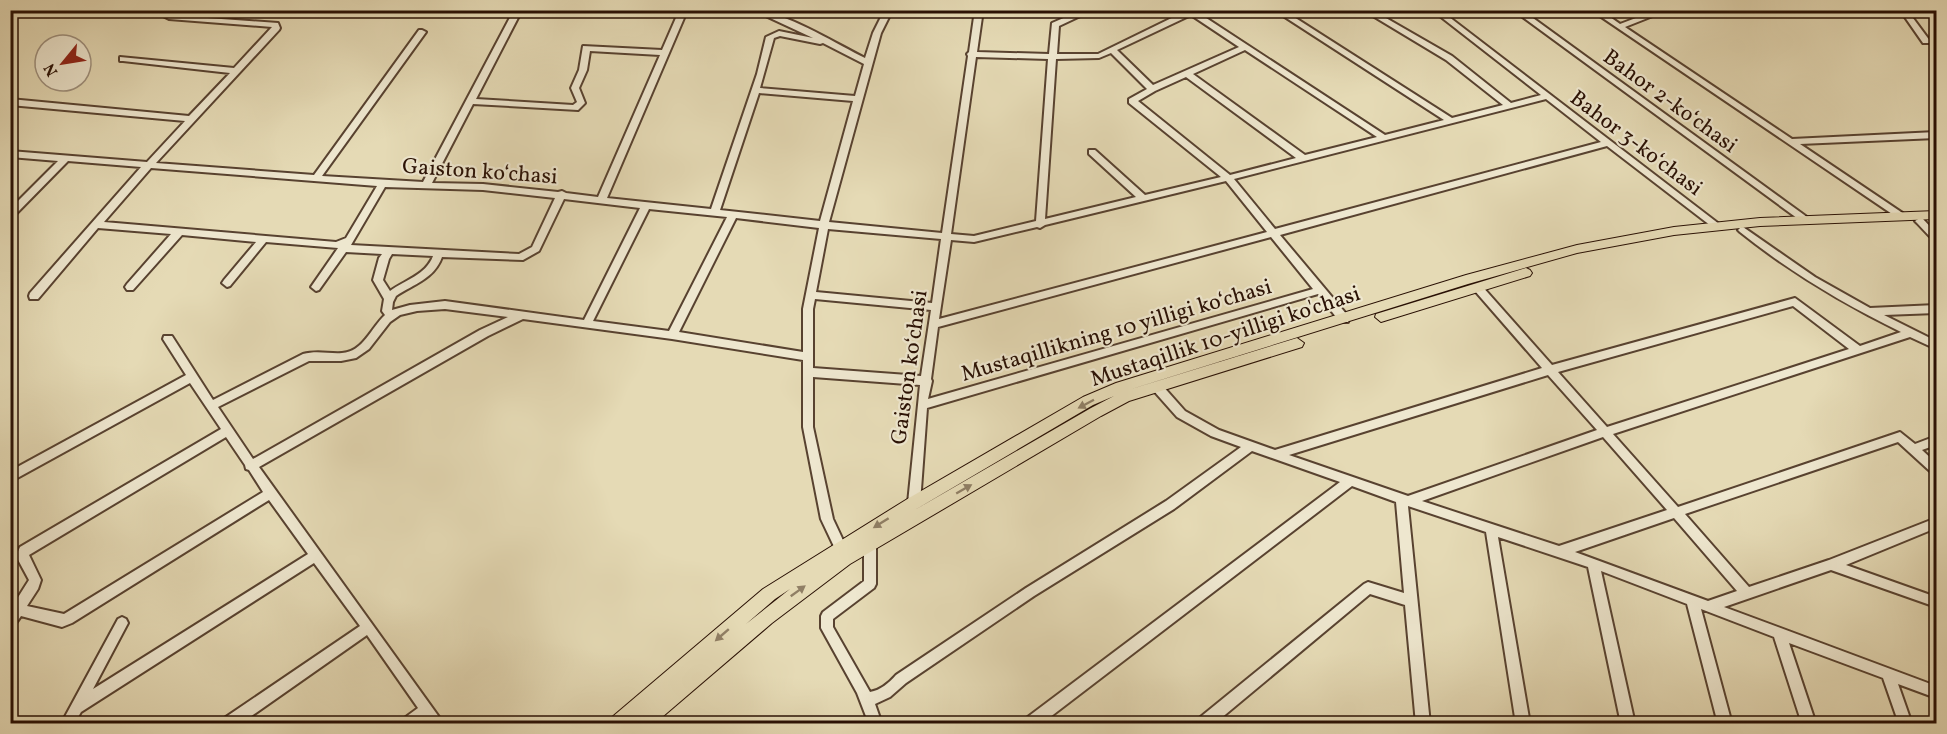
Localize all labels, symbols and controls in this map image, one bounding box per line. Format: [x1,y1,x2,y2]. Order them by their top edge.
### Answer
north arrow [33,33,93,93]
street label: Bahor 2-koʻchasi [1596,43,1743,161]
text: N [39,59,64,80]
street label: Bahor 3-koʻchasi [1563,84,1708,204]
street label: Gaiston koʻchasi [401,152,559,193]
street label: Mustaqillikning 10 yilligi koʻchasi [958,272,1276,391]
street label: Mustaqillik 10-yilligi ko'chasi [1087,279,1365,396]
street label: Gaiston koʻchasi [884,288,937,447]
one-way arrow [1077,399,1094,408]
one-way arrow [956,483,972,494]
one-way arrow [873,518,889,529]
one-way arrow [790,585,806,597]
one-way arrow [715,628,730,641]

